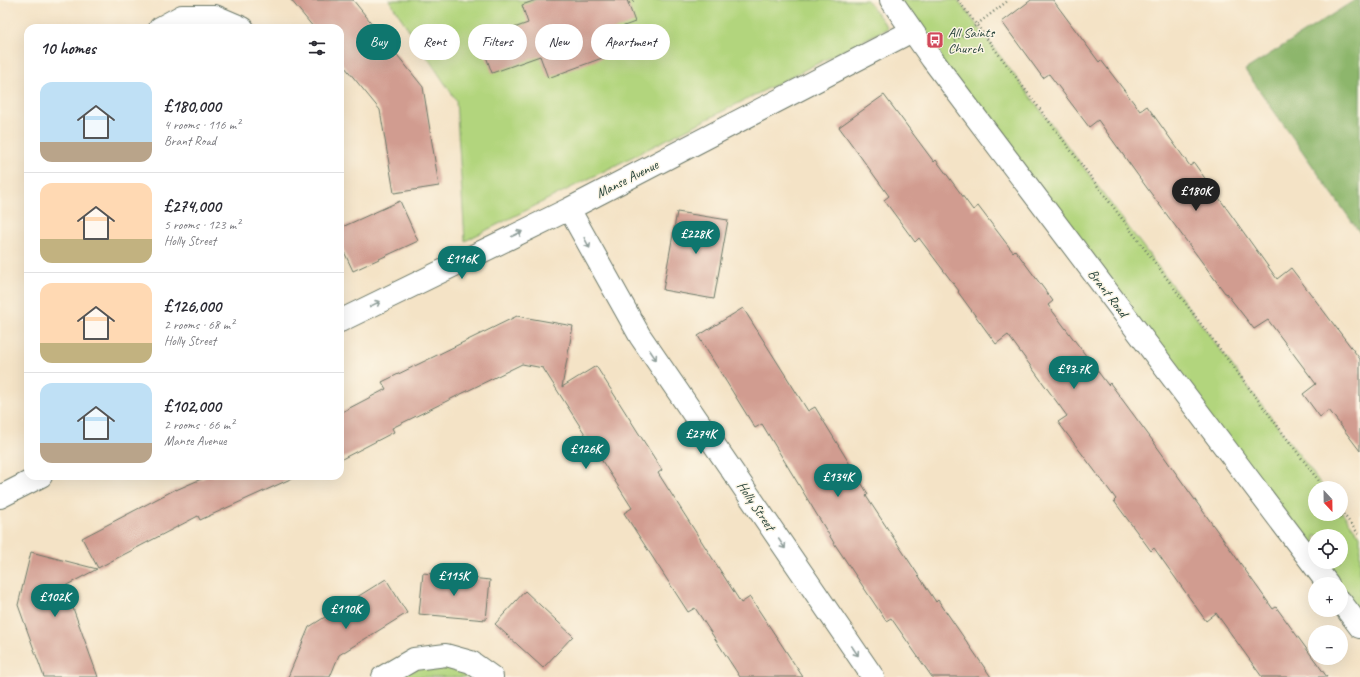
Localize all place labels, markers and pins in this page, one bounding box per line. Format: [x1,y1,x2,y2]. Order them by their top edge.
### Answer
place label: All Saints Church [948,24,995,57]
bus stop icon: All Saints Church [925,30,945,50]
pin: £180K [1168,178,1224,212]
pin: £228K [668,221,724,255]
pin: £116K [434,246,490,280]
pin: £93.7K [1041,356,1107,390]
pin: £274K [673,421,729,455]
pin: £126K [558,436,614,470]
pin: £134K [810,464,866,498]
pin: £115K [426,563,482,597]
pin: £102K [27,584,83,618]
pin: £110K [318,596,374,630]

